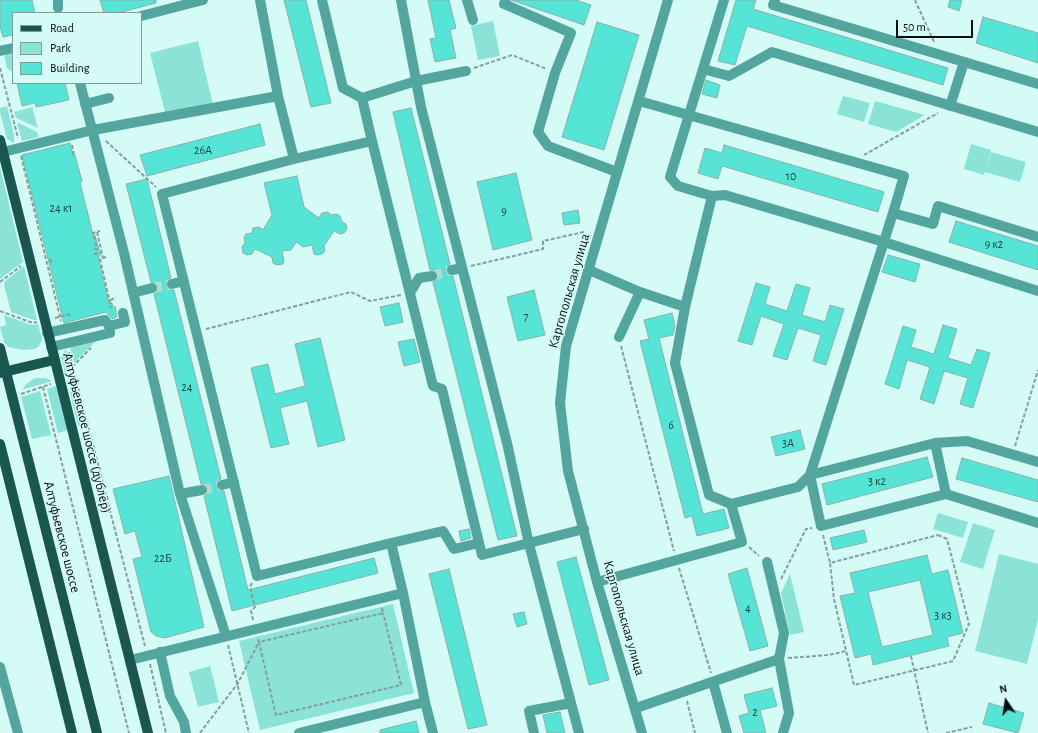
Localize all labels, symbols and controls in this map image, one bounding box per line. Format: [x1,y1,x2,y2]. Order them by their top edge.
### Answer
legend [12,12,142,84]
scale bar [898,12,975,38]
text: 50 m [903,21,926,33]
text: Road [50,22,74,34]
text: Park [50,42,71,54]
text: Building [50,62,90,74]
house number: 26А [194,143,212,157]
house number: 10 [786,169,796,183]
house number: 24 к1 [50,201,72,215]
house number: 9 [501,204,507,218]
street label: Каргопольская улица [545,232,593,350]
house number: 9 к2 [985,237,1003,251]
house number: 7 [523,309,529,323]
street label: Алтуфьевское шоссе (дублёр) [59,351,115,515]
house number: 24 [181,380,193,394]
house number: 6 [668,418,674,432]
house number: 3А [782,436,794,450]
house number: 3 к2 [868,474,886,488]
street label: Алтуфьевское шоссе [40,479,84,595]
house number: 22Б [154,551,172,565]
street label: Каргопольская улица [600,559,648,677]
house number: 4 [745,601,751,615]
house number: 3 к3 [934,608,952,622]
north arrow [986,681,1026,721]
text: N [998,683,1008,695]
house number: 2 [752,705,758,719]

